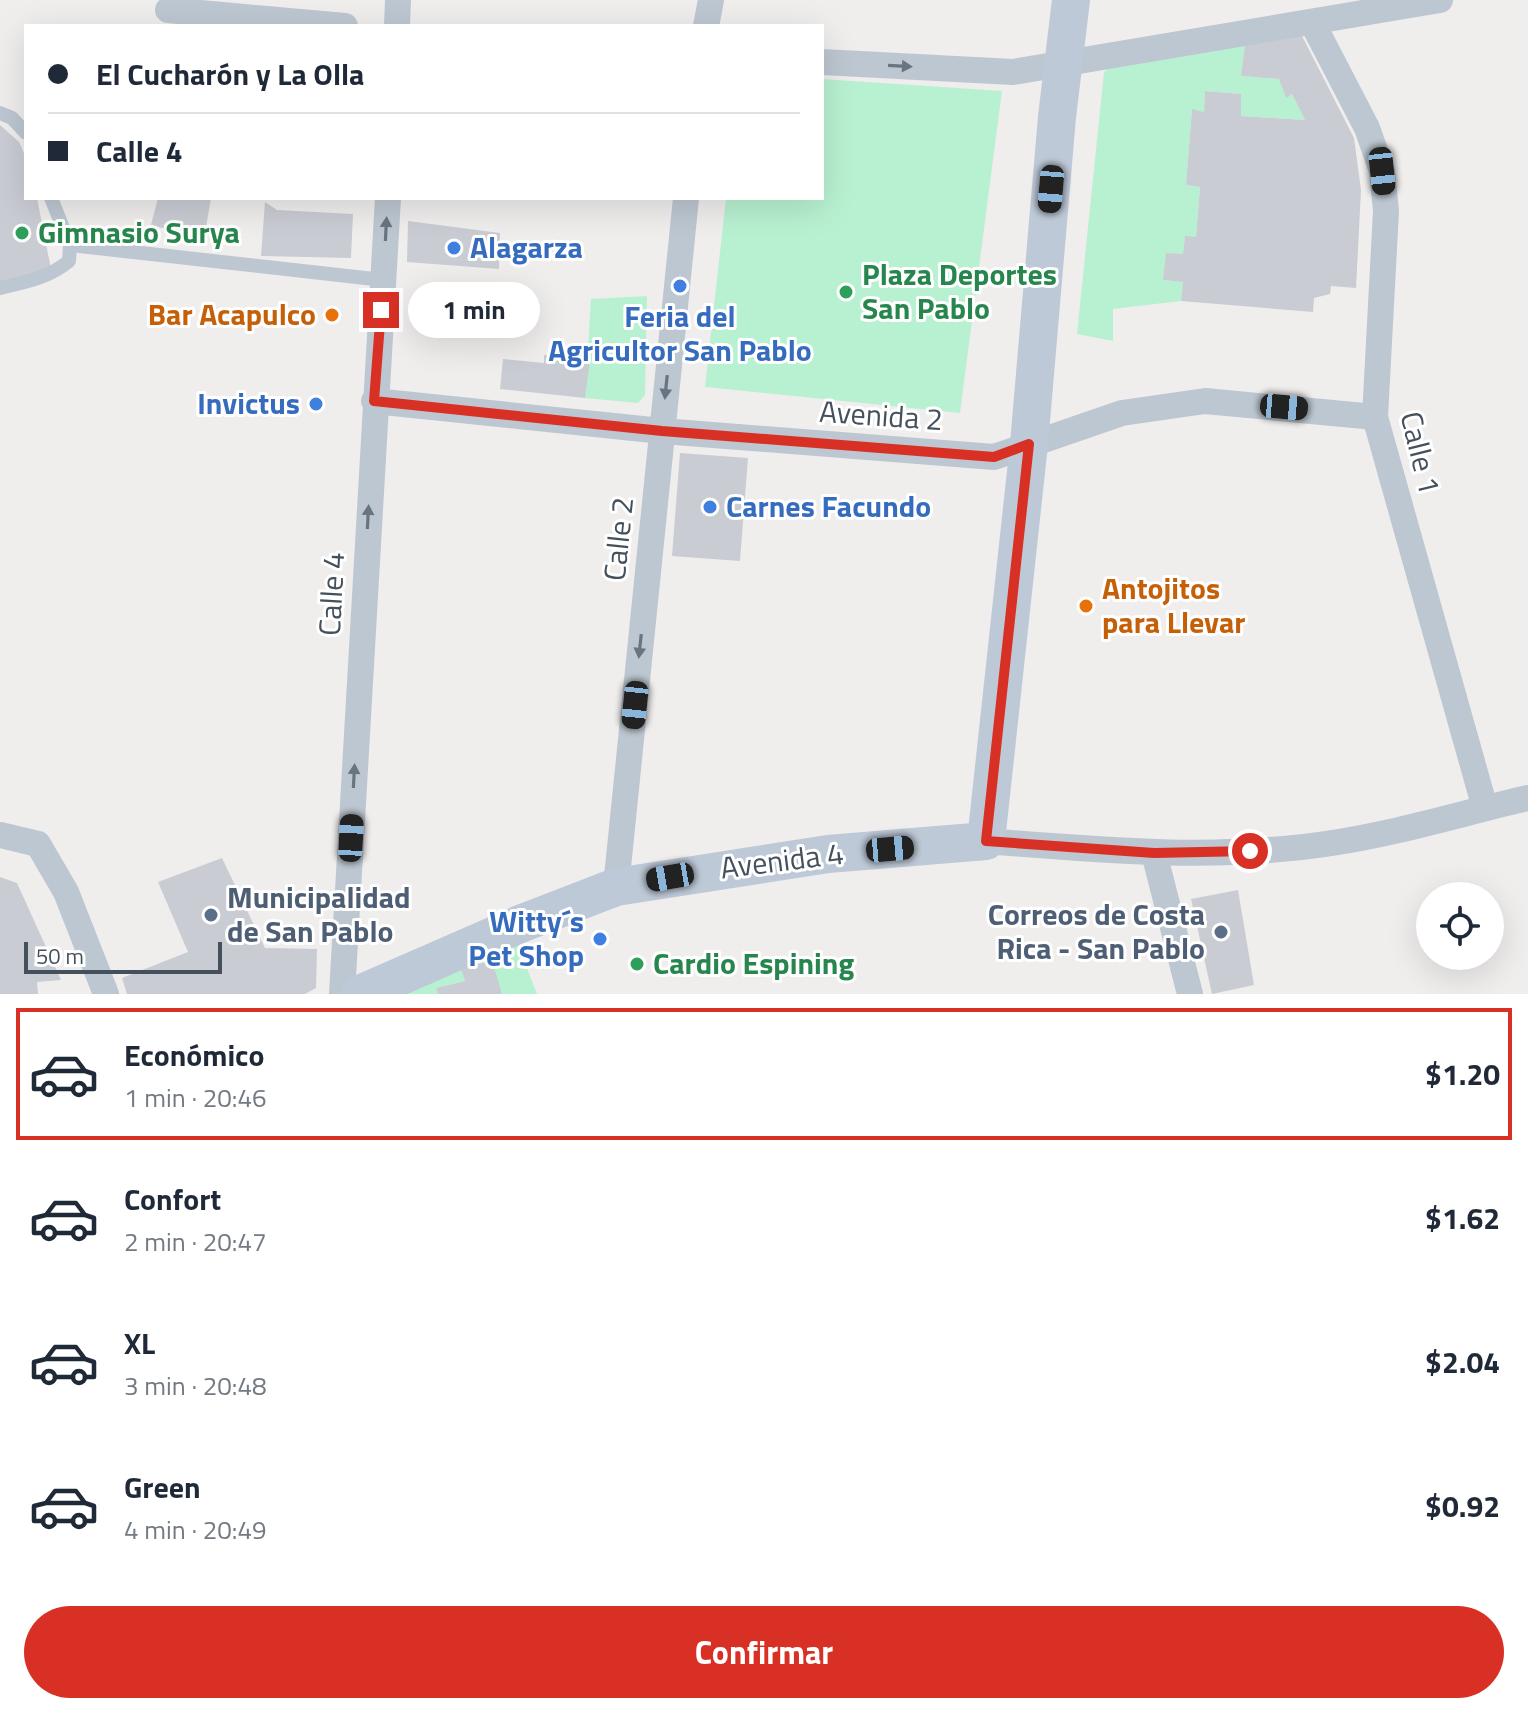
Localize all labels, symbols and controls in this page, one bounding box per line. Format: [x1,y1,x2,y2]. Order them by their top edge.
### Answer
text: El Cucharón y La Olla [96,51,364,97]
one-way arrow [888,60,913,73]
text: Calle 4 [96,128,183,174]
car [1368,146,1396,196]
car [1037,164,1065,214]
place label: Gimnasio Surya [38,209,240,255]
one-way arrow [380,216,393,241]
marker: Gimnasio Surya [13,224,31,242]
place label: Alagarza [470,224,583,270]
marker: Alagarza [445,239,463,257]
place label: Plaza Deportes San Pablo [862,251,1057,331]
marker: Feria del Agricultor San Pablo [671,277,689,295]
callout: 1 min [409,282,541,338]
marker: Plaza Deportes San Pablo [837,283,855,301]
text: 1 min [442,290,506,329]
place label: Bar Acapulco [148,291,316,337]
route end [363,292,399,328]
place label: Feria del Agricultor San Pablo [548,293,812,373]
marker: Bar Acapulco [323,306,341,324]
one-way arrow [660,375,673,400]
place label: Invictus [197,380,300,426]
street label: Avenida 2 [818,388,944,442]
car [1259,393,1309,421]
marker: Invictus [307,395,325,413]
street label: Calle 1 [1389,407,1453,499]
place label: Carnes Facundo [726,483,931,529]
street label: Calle 2 [591,495,645,583]
marker: Carnes Facundo [701,498,719,516]
one-way arrow [362,504,375,529]
street label: Calle 4 [306,551,356,637]
place label: Antojitos para Llevar [1102,565,1245,645]
marker: Antojitos para Llevar [1077,597,1095,615]
one-way arrow [634,634,647,659]
car [621,680,649,730]
one-way arrow [348,763,361,788]
car [338,813,364,863]
street label: Avenida 4 [718,830,846,890]
route start [1232,833,1268,869]
car [865,835,915,863]
car [644,861,696,893]
place label: Municipalidad de San Pablo [227,874,411,954]
map controls [1416,882,1504,970]
button: locate [1416,882,1504,970]
place label: Correos de Costa Rica - San Pablo [988,891,1205,971]
place label: Witty´s Pet Shop [468,898,584,978]
marker: Municipalidad de San Pablo [202,906,220,924]
marker: Correos de Costa Rica - San Pablo [1212,923,1230,941]
marker: Witty´s Pet Shop [591,930,609,948]
scale bar [24,938,222,974]
text: 50 m [36,939,84,973]
place label: Cardio Espining [653,940,854,986]
marker: Cardio Espining [628,955,646,973]
text: Económico [124,1032,264,1078]
icon: car [28,1038,100,1110]
text: $1.20 [1425,1051,1500,1097]
text: 1 min · 20:46 [124,1078,267,1117]
text: Confort [124,1176,221,1222]
icon: car [28,1182,100,1254]
text: $1.62 [1425,1195,1500,1241]
text: 2 min · 20:47 [124,1222,267,1261]
text: XL [124,1320,155,1366]
icon: car [28,1326,100,1398]
text: $2.04 [1425,1339,1500,1385]
text: 3 min · 20:48 [124,1366,267,1405]
text: Green [124,1464,201,1510]
icon: car [28,1470,100,1542]
text: $0.92 [1425,1483,1500,1529]
text: 4 min · 20:49 [124,1510,267,1549]
button: Confirmar [24,1606,1504,1698]

